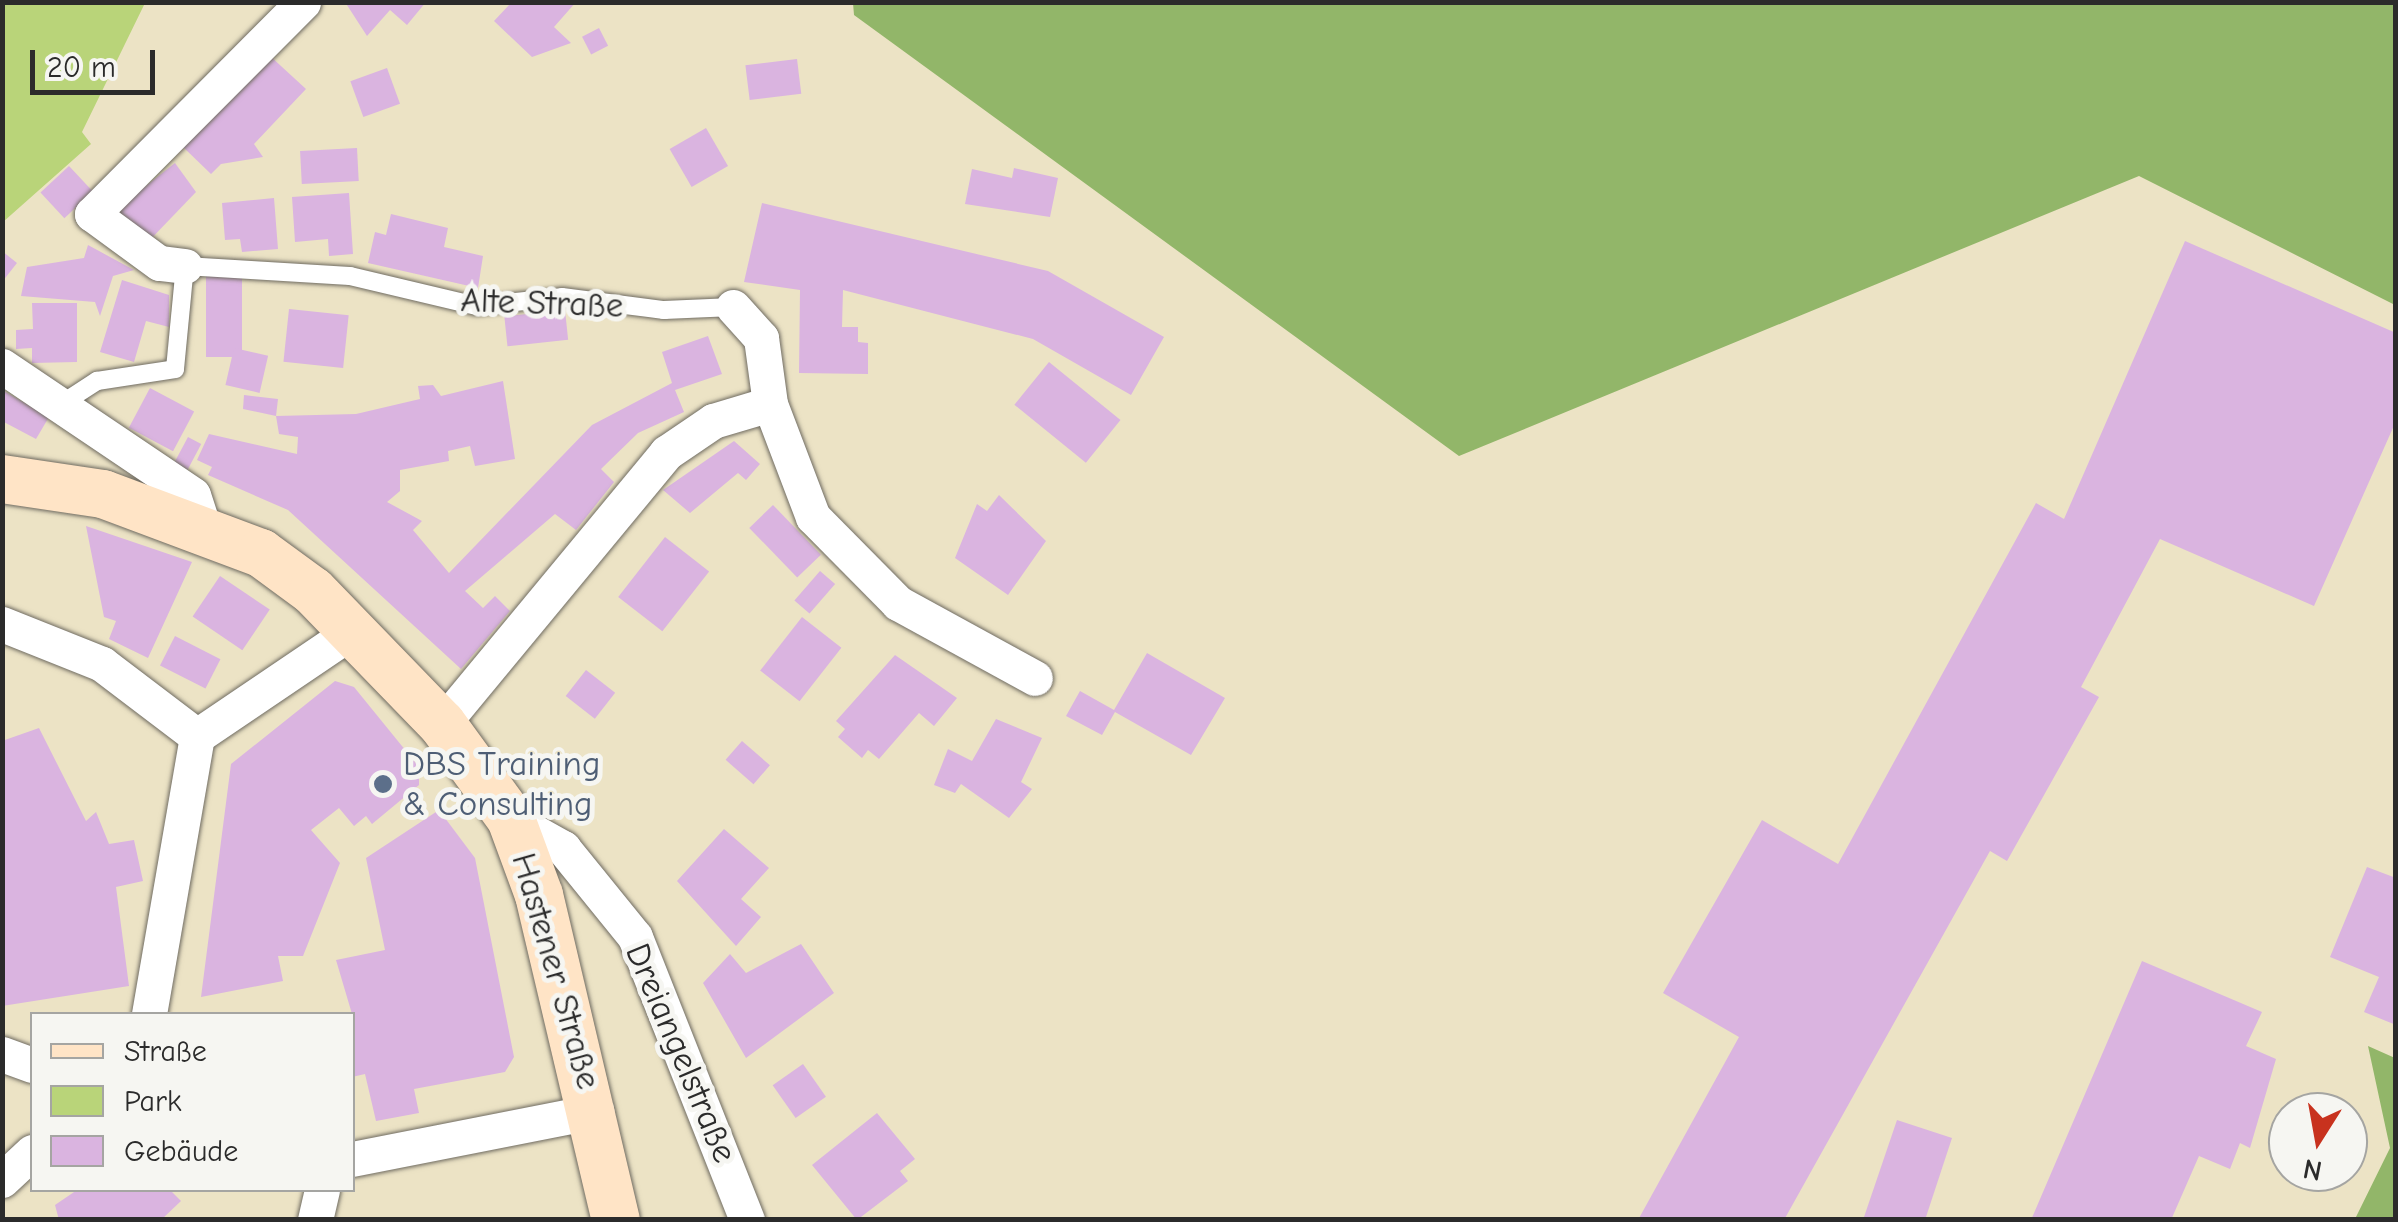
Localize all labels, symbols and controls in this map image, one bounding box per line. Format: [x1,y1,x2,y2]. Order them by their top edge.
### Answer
scale bar [35,30,160,92]
text: 20 m [47,50,116,85]
street label: Alte Straße [460,279,624,327]
place label: DBS Training & Consulting [403,743,600,825]
marker: DBS Training & Consulting [372,773,394,795]
street label: Hastener Straße [502,848,610,1094]
street label: Dreiangelstraße [616,937,746,1169]
legend [30,1012,355,1192]
text: Straße [124,1034,207,1069]
text: Park [124,1084,181,1119]
north arrow [2268,1092,2368,1192]
text: Gebäude [124,1134,238,1169]
text: N [2301,1152,2325,1187]

